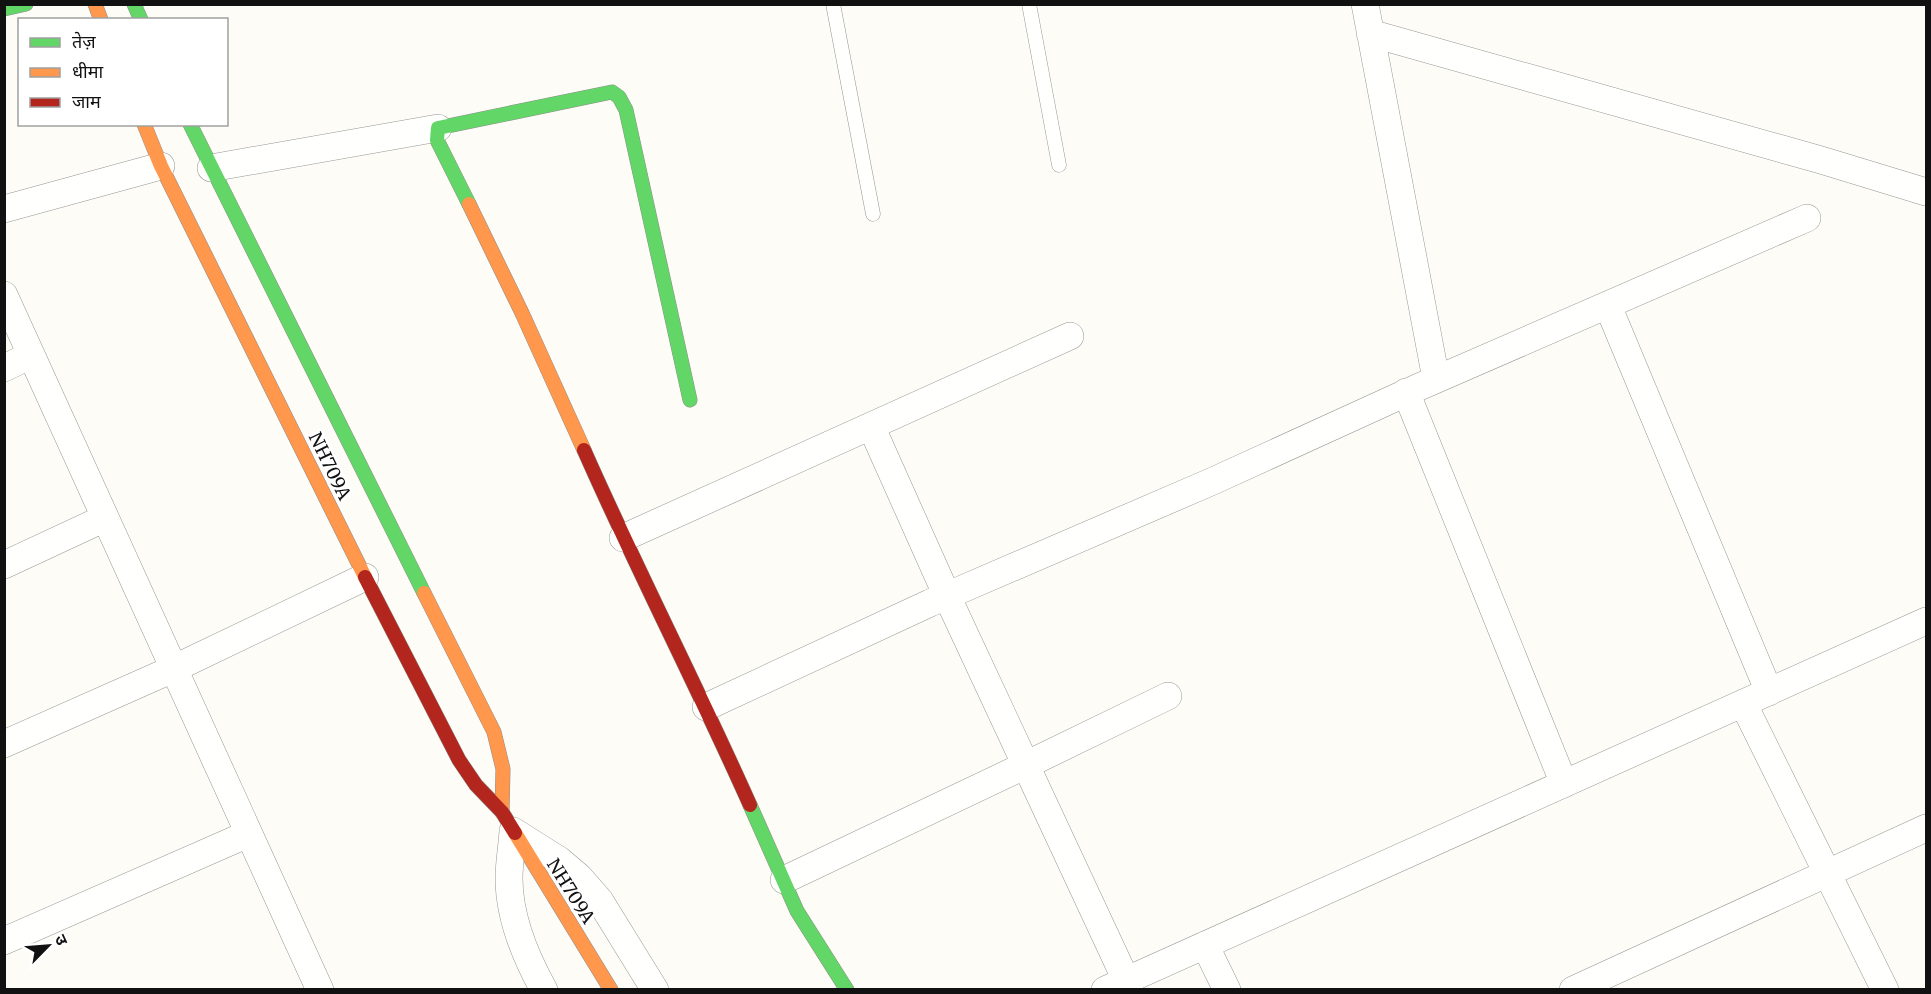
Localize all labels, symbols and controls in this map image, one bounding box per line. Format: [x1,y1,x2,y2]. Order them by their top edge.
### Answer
legend [18,18,228,126]
text: तेज़ [72,30,96,53]
text: धीमा [72,60,103,83]
text: जाम [72,90,102,113]
street label: NH709A [304,428,356,504]
street label: NH709A [542,854,600,928]
north arrow [18,916,78,976]
text: उ [51,931,73,949]

